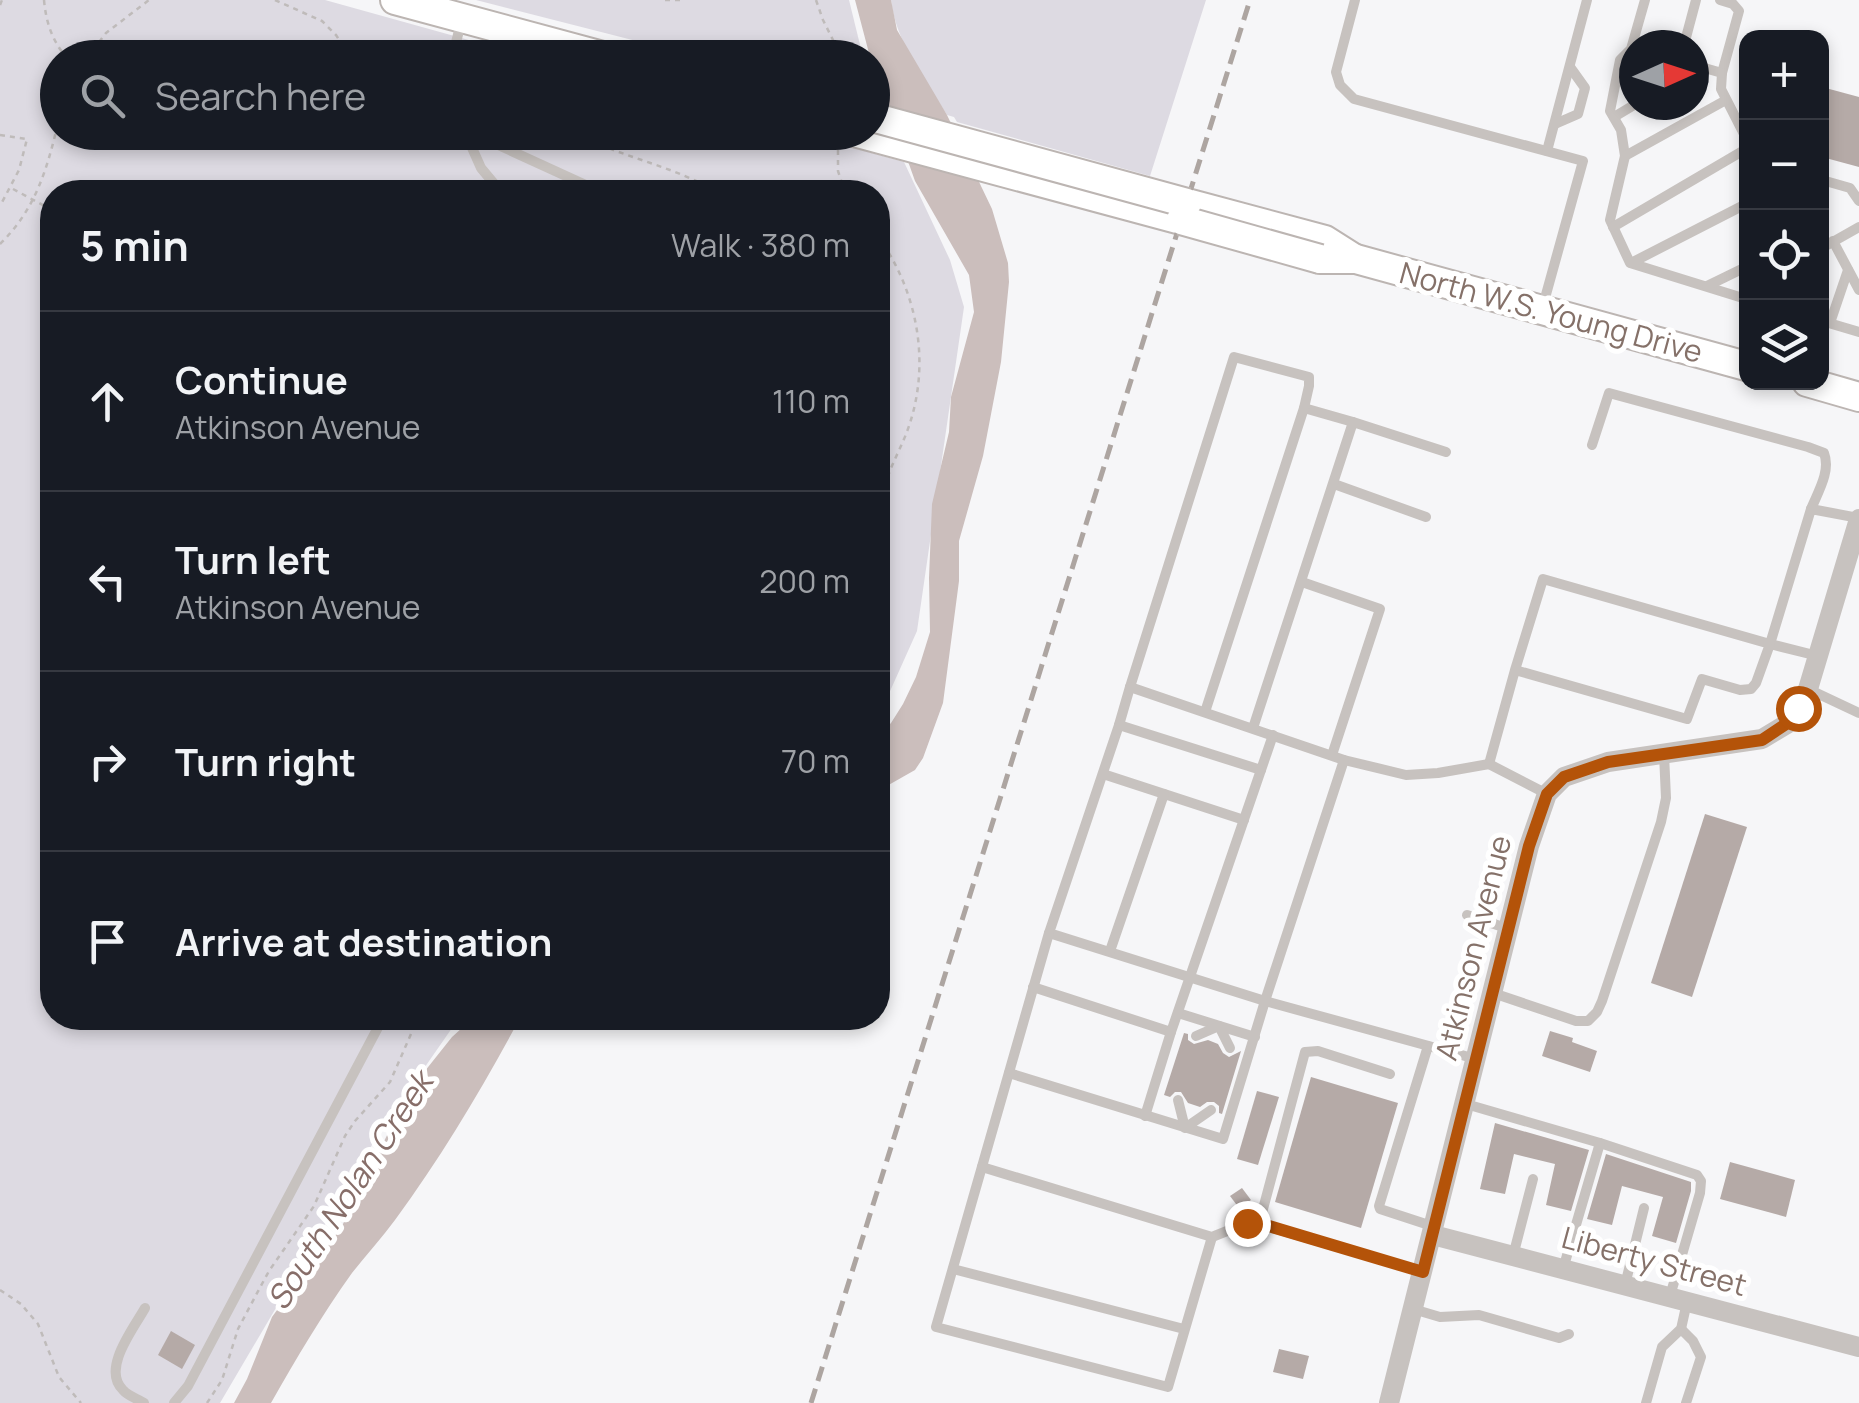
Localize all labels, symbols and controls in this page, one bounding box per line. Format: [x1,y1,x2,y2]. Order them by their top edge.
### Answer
north arrow [1619,30,1709,120]
map controls [1739,30,1829,390]
button: + [1739,30,1829,120]
search box [40,40,890,150]
icon: search [75,68,130,123]
text: Search here [155,69,366,121]
button: − [1739,120,1829,210]
button: locate [1739,210,1829,300]
text: 5 min [80,216,189,274]
text: Walk · 380 m [671,223,850,267]
street label: North W.S. Young Drive [1396,251,1707,372]
button: layers [1739,300,1829,390]
text: Continue [175,353,348,405]
icon: ahead [80,374,135,429]
text: 110 m [772,379,850,423]
text: Atkinson Avenue [175,405,421,449]
text: Turn left [175,533,331,585]
icon: left [80,554,135,609]
text: 200 m [759,559,850,603]
text: Atkinson Avenue [175,585,421,629]
route start [1776,686,1822,732]
icon: right [80,734,135,789]
text: Turn right [175,735,356,787]
text: 70 m [781,739,850,783]
street label: Atkinson Avenue [1425,831,1520,1064]
icon: arrive [80,914,135,969]
text: Arrive at destination [175,915,552,967]
water label: South Nolan Creek [256,1060,445,1318]
route end [1225,1201,1271,1247]
street label: Liberty Street [1557,1216,1751,1305]

